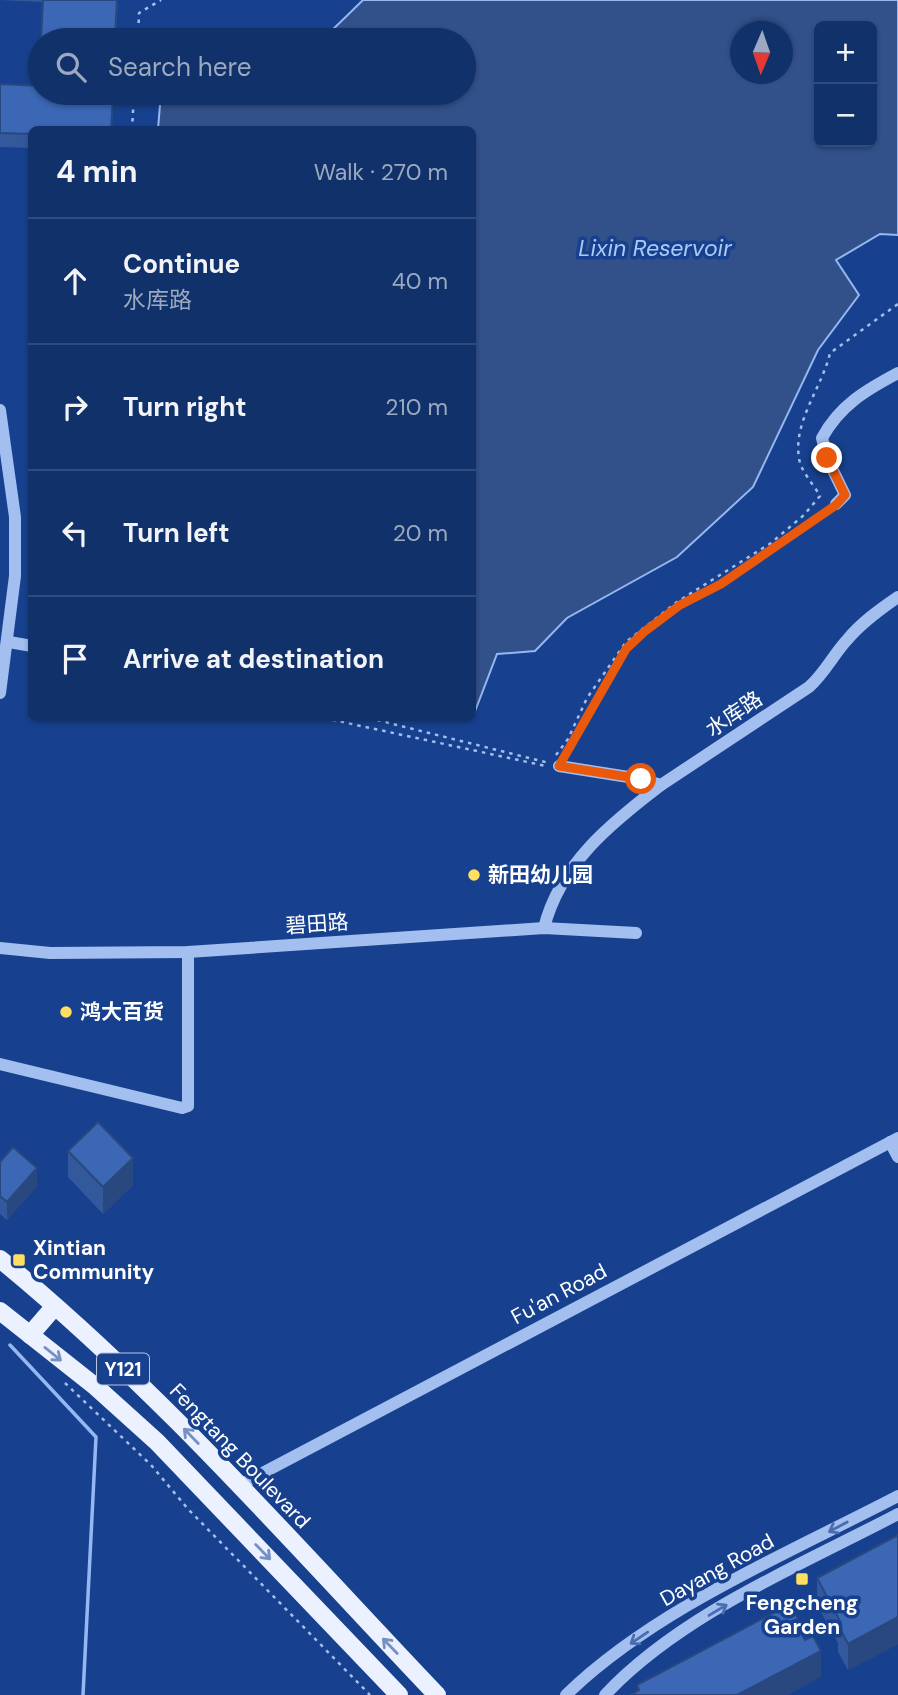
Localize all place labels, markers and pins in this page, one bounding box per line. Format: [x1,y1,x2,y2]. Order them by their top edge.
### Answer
place label: 新田幼儿园 [488,861,593,889]
marker: 新田幼儿园 [466,867,482,883]
place label: 鸿大百货 [80,998,164,1026]
marker: 鸿大百货 [58,1004,74,1020]
place label: Xintian Community [33,1234,155,1286]
marker: Xintian Community [11,1252,27,1268]
marker: Fengcheng Garden [794,1571,810,1587]
place label: Fengcheng Garden [746,1589,858,1641]

